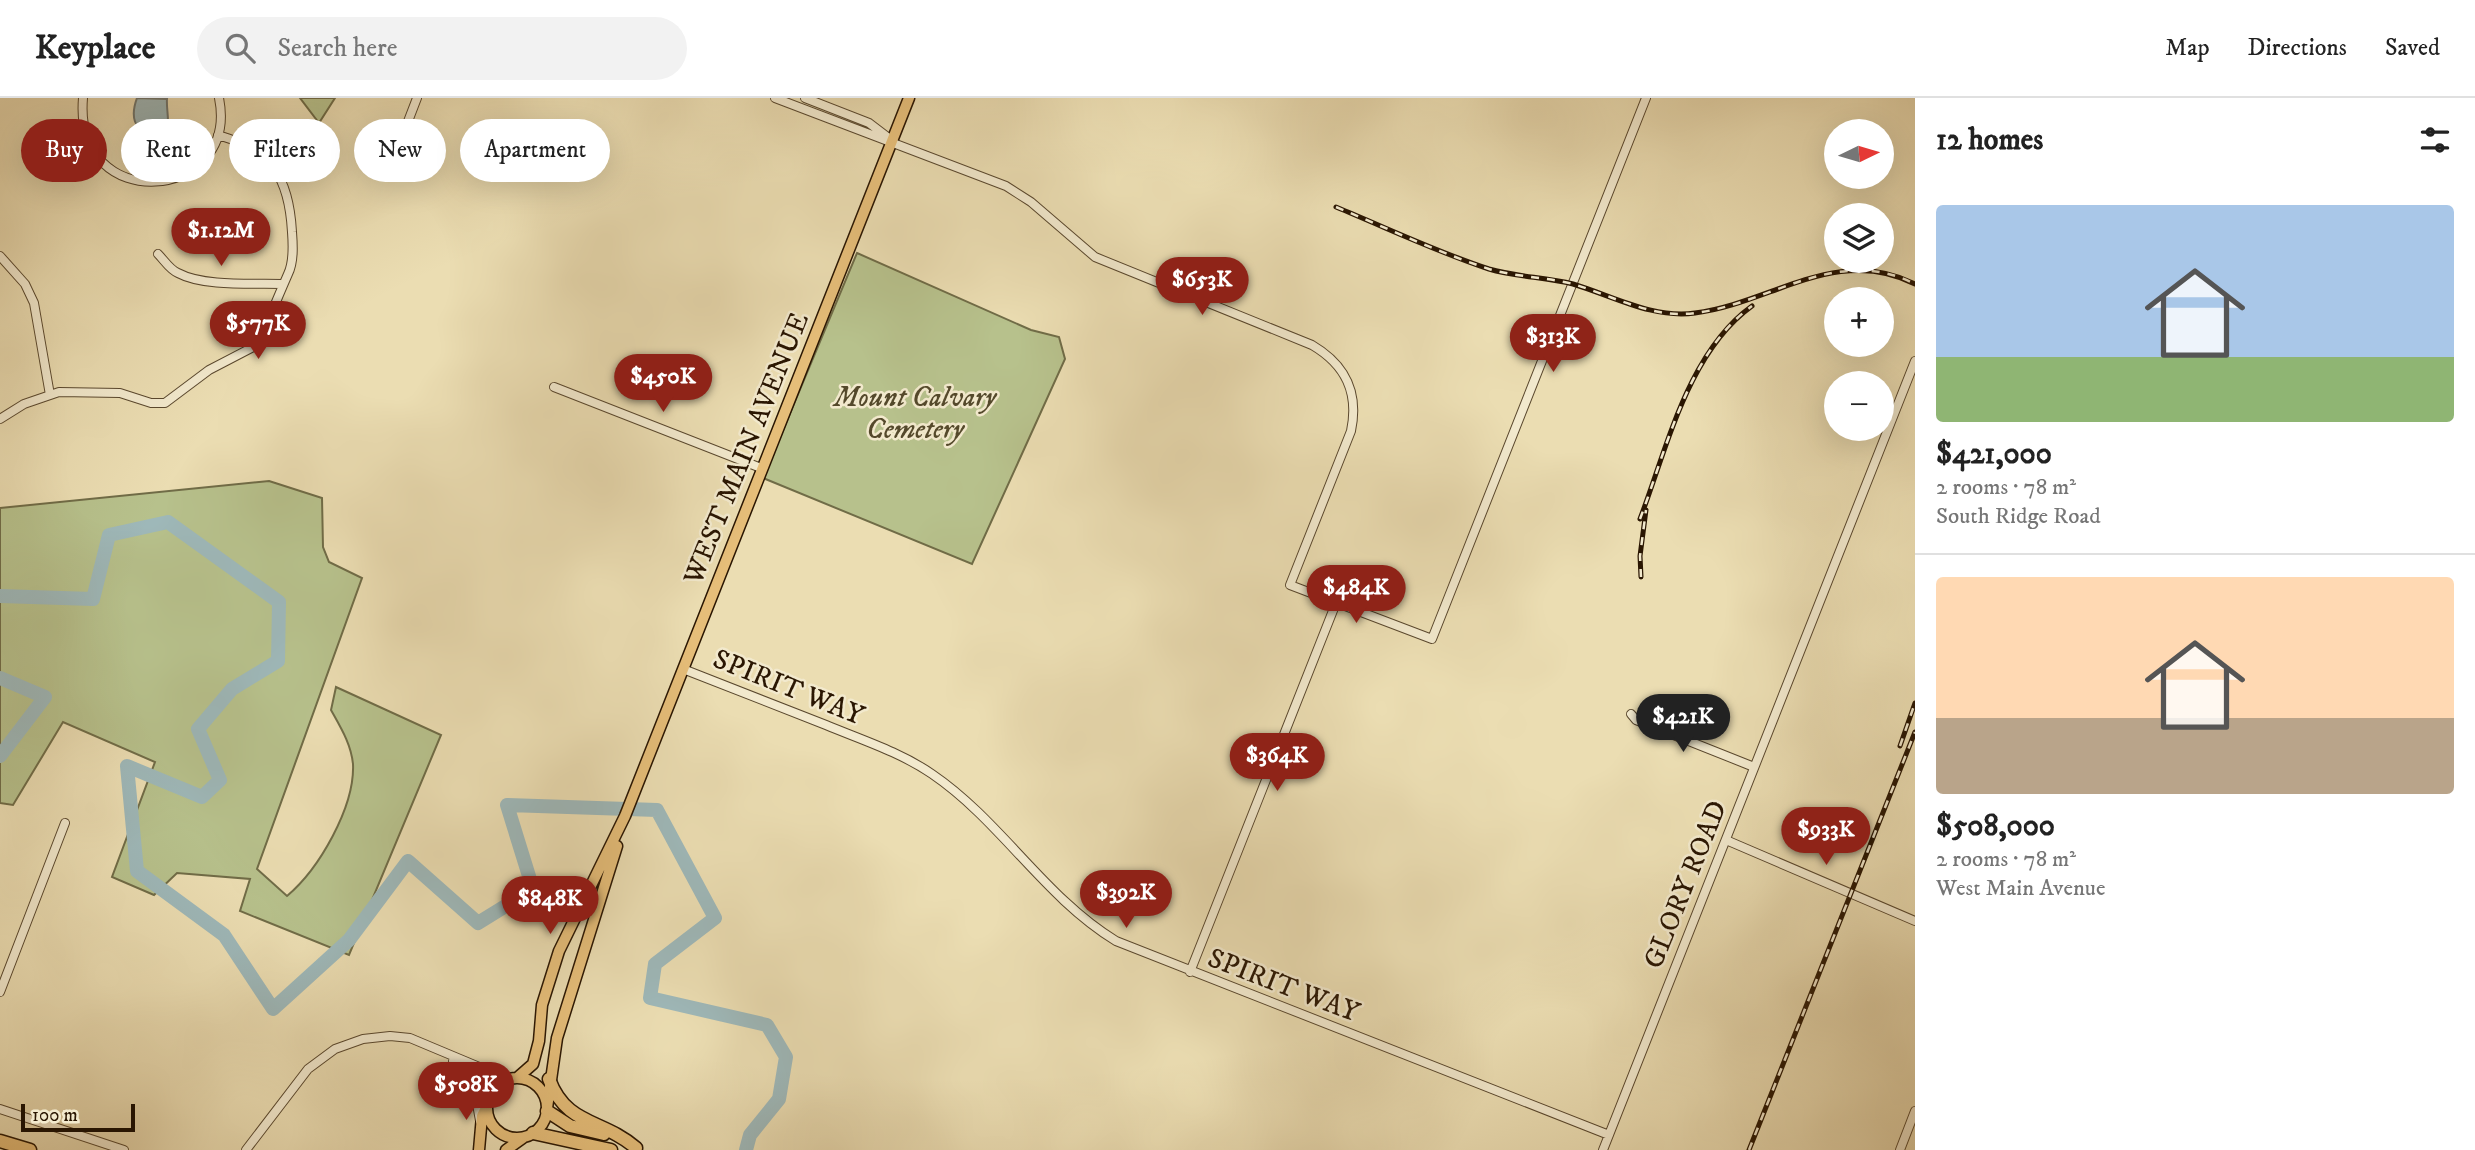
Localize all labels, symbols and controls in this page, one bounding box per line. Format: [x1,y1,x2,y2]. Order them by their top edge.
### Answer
search box [197,17,687,80]
text: Keyplace [35,28,155,69]
icon: search [221,29,259,67]
text: Search here [277,32,398,65]
text: Map [2165,33,2210,63]
text: Directions [2248,33,2347,63]
text: Saved [2385,33,2440,63]
chip: Buy [21,119,107,182]
chip: Rent [121,119,215,182]
chip: Filters [229,119,340,182]
chip: New [354,119,446,182]
chip: Apartment [460,119,610,182]
north arrow [1824,119,1894,189]
map controls [1824,119,1894,441]
icon: filters [2416,121,2454,159]
text: 12 homes [1936,122,2043,159]
button: layers [1824,203,1894,273]
pin: $1.12M [164,208,278,268]
text: $1.12M [187,216,255,245]
icon: home [2132,250,2258,376]
pin: $653K [1153,258,1251,317]
text: $653K [1172,265,1232,294]
button: + [1824,287,1894,357]
pin: $577K [209,302,307,361]
street label: WEST MAIN AVENUE [675,307,817,591]
text: $577K [226,309,290,338]
pin: $313K [1504,314,1602,374]
text: $313K [1526,322,1580,351]
pin: $450K [614,354,712,414]
text: $450K [630,362,696,391]
button: − [1824,371,1894,441]
park label: Mount Calvary Cemetery [832,380,998,447]
text: $421,000 [1936,436,2052,473]
text: 2 rooms · 78 m² [1936,473,2076,502]
text: South Ridge Road [1936,502,2101,531]
pin: $484K [1307,566,1405,625]
text: $484K [1323,573,1389,602]
icon: home [2132,622,2258,748]
street label: SPIRIT WAY [708,641,869,734]
pin: $421K [1634,694,1732,754]
text: $421K [1652,702,1714,731]
pin: $364K [1228,734,1326,793]
text: $364K [1246,741,1308,770]
street label: GLORY ROAD [1636,795,1735,974]
pin: $933K [1777,808,1875,867]
text: $508,000 [1936,808,2055,845]
text: $933K [1797,815,1855,844]
text: 2 rooms · 78 m² [1936,845,2076,874]
pin: $392K [1077,870,1175,930]
text: West Main Avenue [1936,874,2105,903]
pin: $848K [501,876,599,936]
text: $392K [1096,878,1156,907]
text: $848K [518,884,582,913]
street label: SPIRIT WAY [1203,940,1365,1030]
pin: $508K [417,1062,515,1122]
text: $508K [434,1070,498,1099]
scale bar [21,1101,135,1133]
text: 100 m [32,1104,78,1127]

